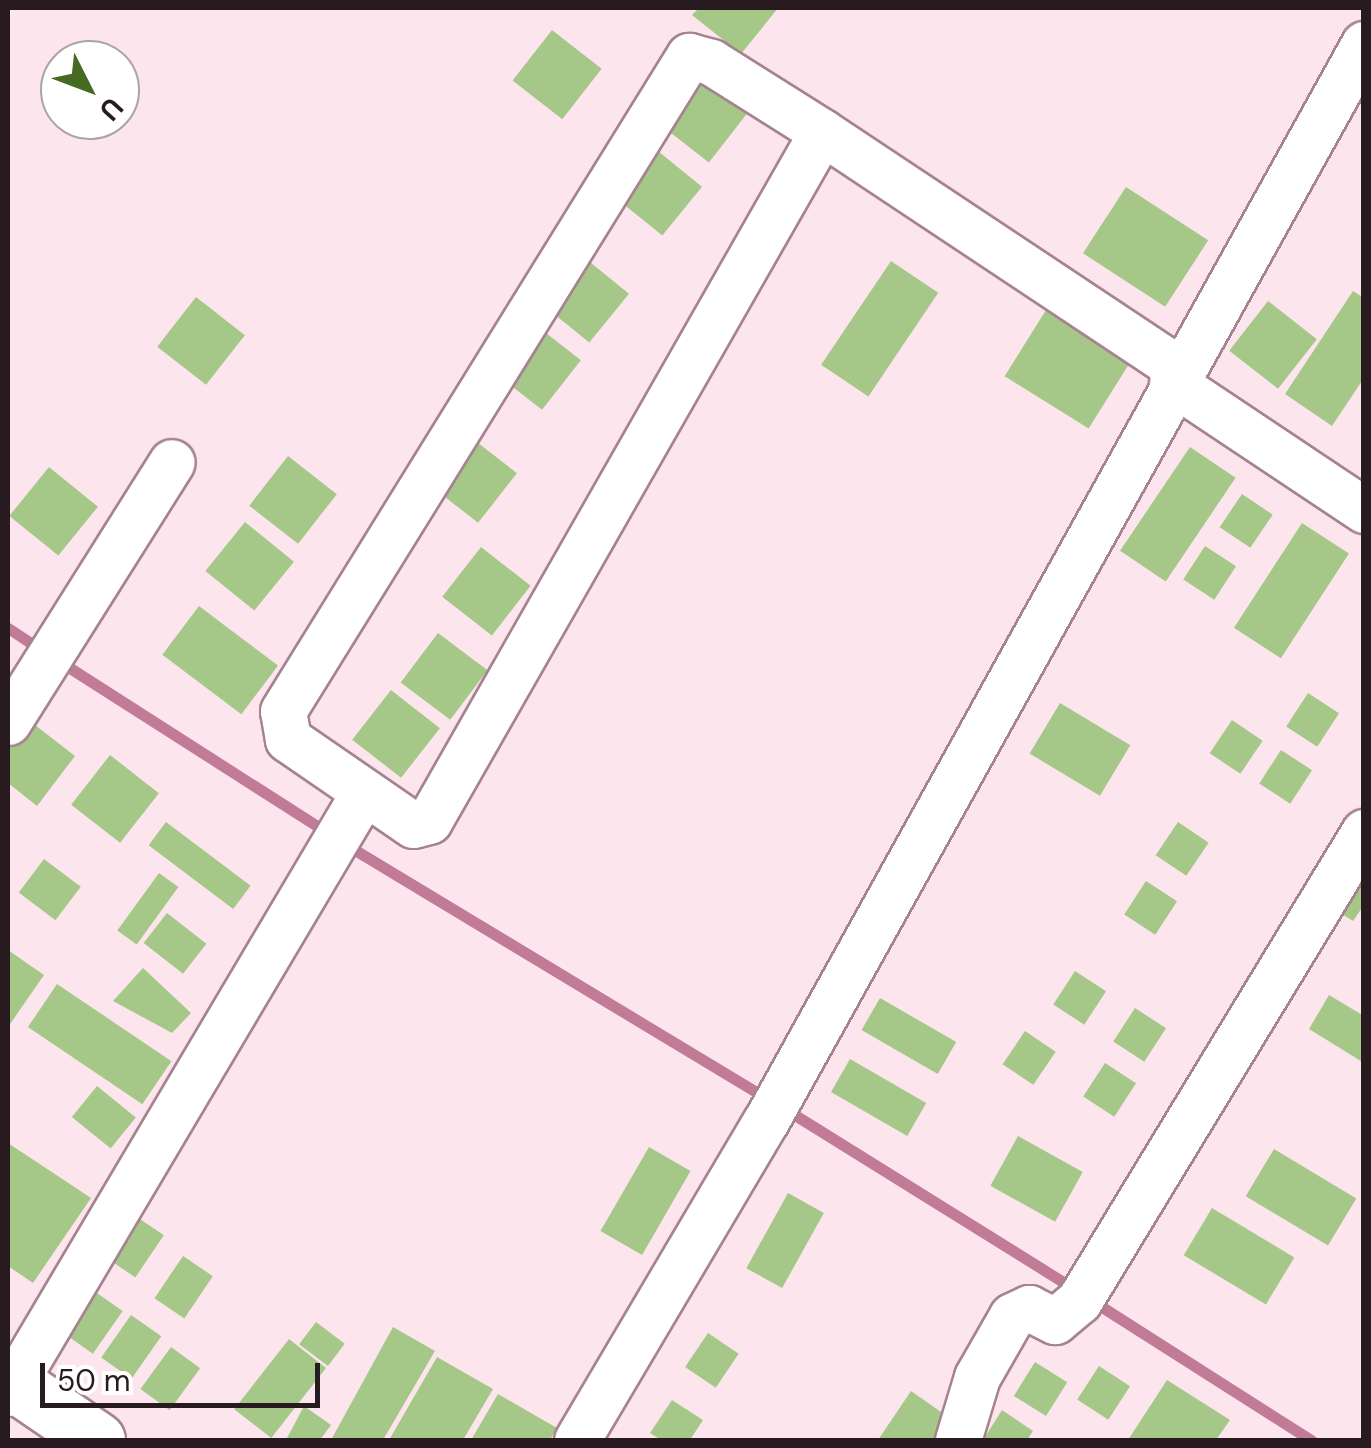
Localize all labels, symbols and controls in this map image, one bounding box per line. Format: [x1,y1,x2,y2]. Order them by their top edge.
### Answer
north arrow [40,40,140,140]
text: U [91,90,131,129]
scale bar [45,1343,325,1405]
text: 50 m [57,1361,131,1400]

